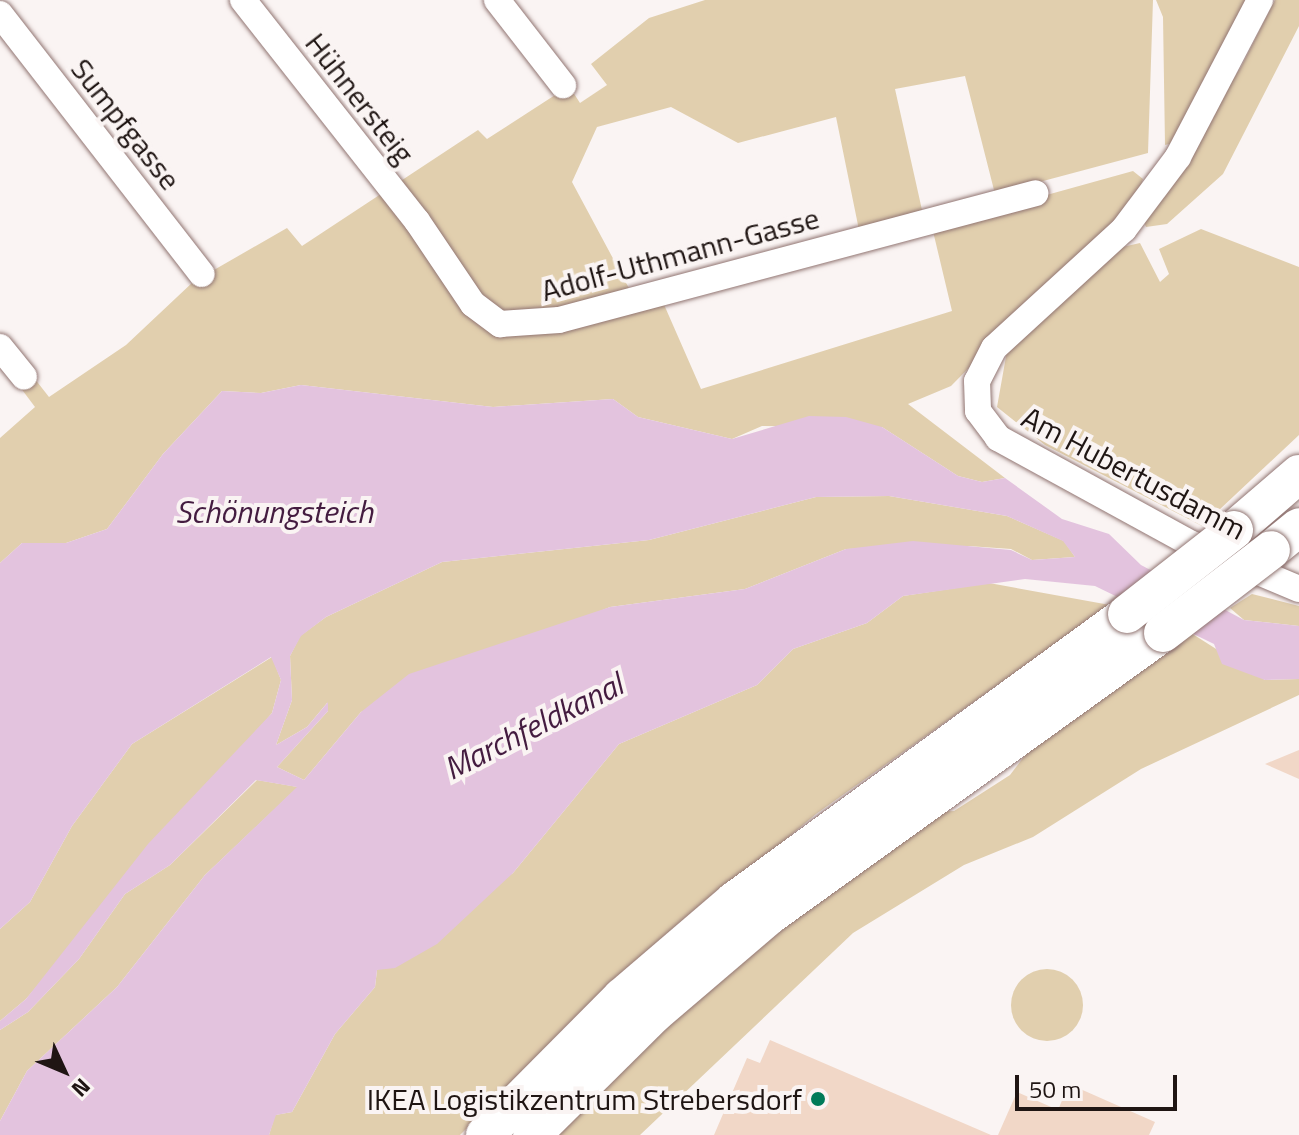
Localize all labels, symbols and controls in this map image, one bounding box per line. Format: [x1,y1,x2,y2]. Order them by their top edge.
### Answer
street label: Hühnersteig [298,26,422,170]
street label: Sumpfgasse [64,51,188,197]
street label: Adolf-Uthmann-Gasse [537,200,823,308]
street label: Am Hubertusdamm [1016,399,1252,547]
water label: Schönungsteich [175,492,373,530]
water label: Marchfeldkanal [437,665,629,787]
north arrow [24,1031,104,1111]
scale bar [1019,1059,1181,1109]
text: N [64,1070,99,1105]
text: 50 m [1029,1071,1081,1107]
place label: IKEA Logistikzentrum Strebersdorf [367,1081,802,1117]
marker: IKEA Logistikzentrum Strebersdorf [809,1090,827,1108]

